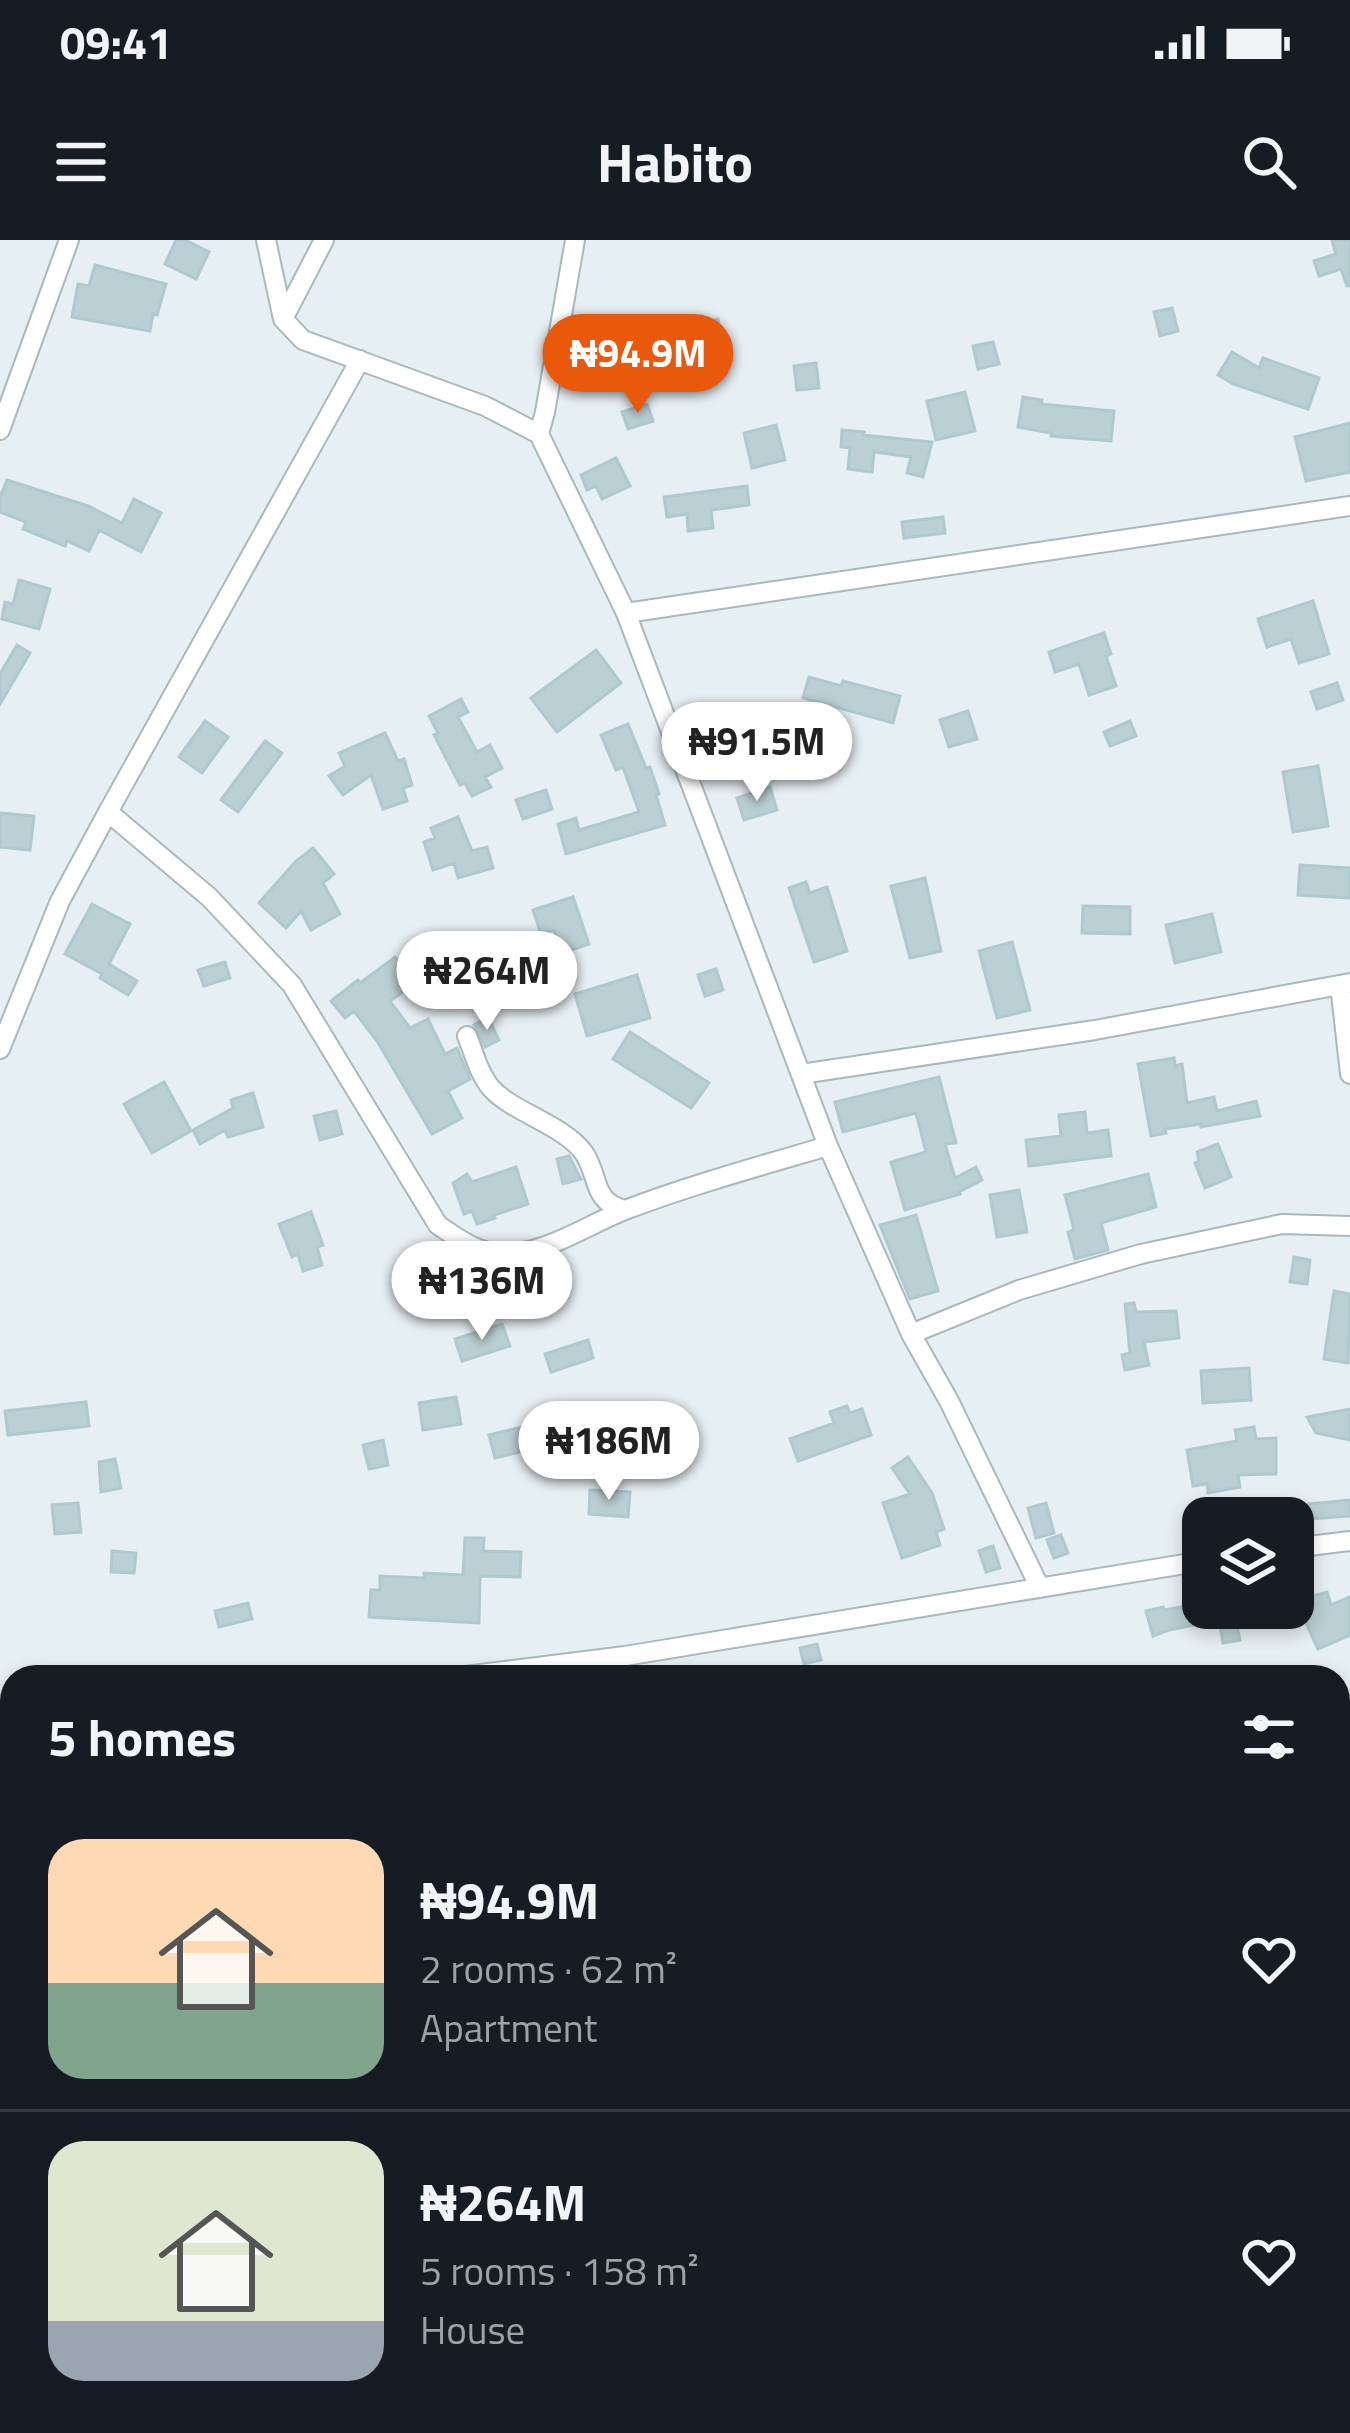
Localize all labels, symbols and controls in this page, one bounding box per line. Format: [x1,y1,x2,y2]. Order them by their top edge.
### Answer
text: 09:41 [60,8,172,76]
text: Habito [597,121,753,203]
icon: menu [48,129,114,195]
icon: search [1236,129,1302,195]
pin: ₦94.9M [540,314,736,416]
text: ₦94.9M [569,323,707,382]
pin: ₦91.5M [659,702,855,804]
text: ₦91.5M [688,711,826,770]
pin: ₦264M [403,931,571,1033]
text: ₦264M [423,940,551,999]
pin: ₦136M [398,1241,566,1343]
text: ₦136M [418,1250,546,1309]
pin: ₦186M [525,1401,693,1503]
text: ₦186M [545,1410,673,1469]
map controls [1182,1497,1314,1629]
button: layers [1182,1497,1314,1629]
text: 5 homes [48,1698,236,1776]
icon: filters [1236,1704,1302,1770]
text: ₦94.9M [420,1861,599,1939]
icon: home [144,1887,288,2031]
icon: heart [1236,1926,1302,1992]
text: 2 rooms · 62 m² [420,1939,677,1998]
text: Apartment [420,1998,597,2057]
text: ₦264M [420,2163,586,2241]
icon: home [144,2189,288,2333]
icon: heart [1236,2228,1302,2294]
text: 5 rooms · 158 m² [420,2241,699,2300]
text: House [420,2300,525,2359]

